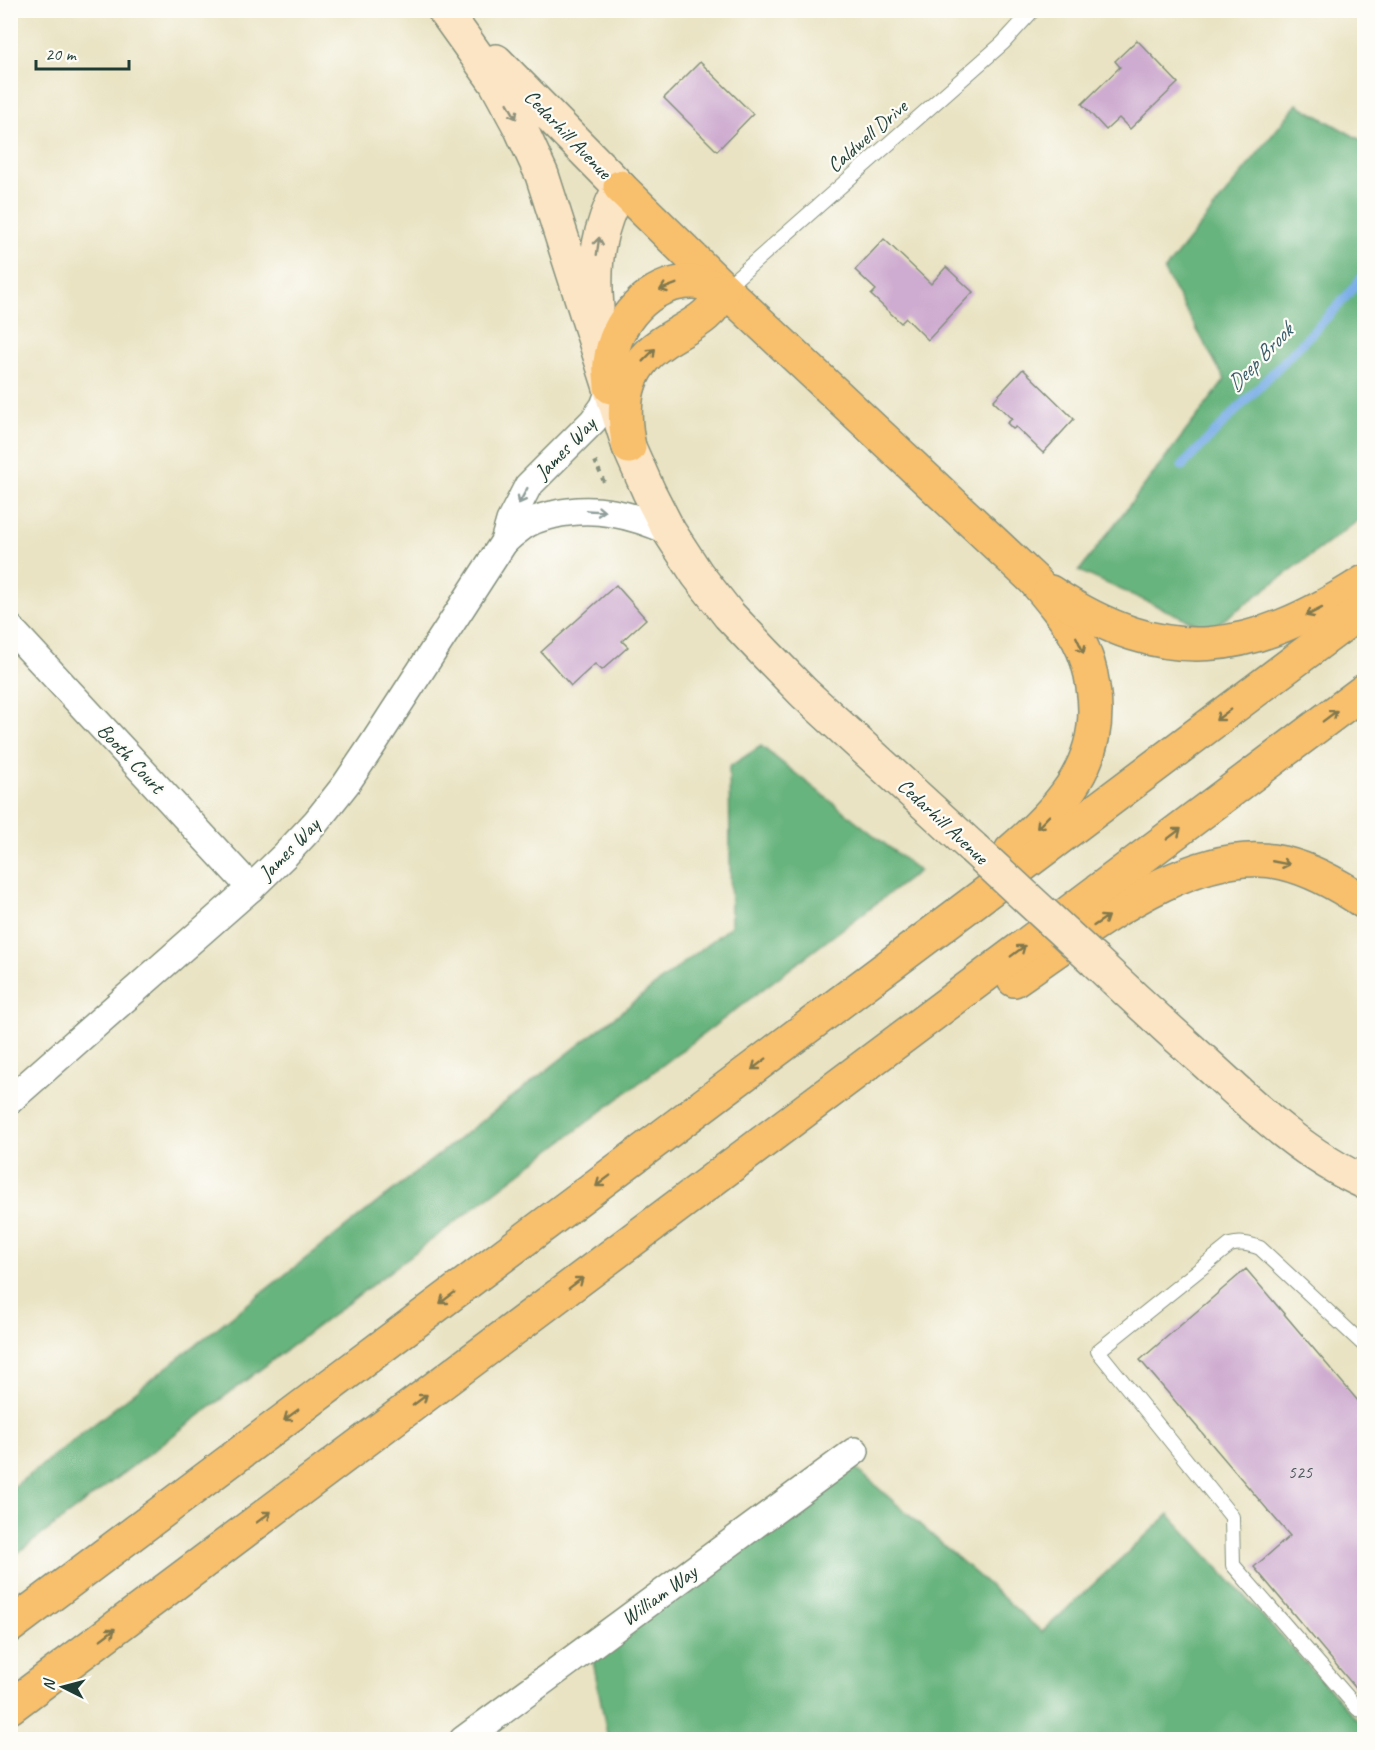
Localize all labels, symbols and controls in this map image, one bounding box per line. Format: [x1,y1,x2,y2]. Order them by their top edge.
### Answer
scale bar [36,33,129,71]
text: 20 m [45,43,78,65]
street label: Cedarhill Avenue [519,84,618,185]
street label: Caldwell Drive [821,93,914,178]
one-way arrow [507,102,518,120]
one-way arrow [593,236,604,256]
one-way arrow [659,283,678,294]
water label: Deep Brook [1221,315,1302,397]
one-way arrow [642,347,657,362]
street label: James Way [528,410,602,485]
one-way arrow [516,487,528,504]
one-way arrow [585,505,605,516]
one-way arrow [1306,606,1323,618]
one-way arrow [1074,636,1086,654]
one-way arrow [1216,709,1232,721]
one-way arrow [1322,710,1338,723]
street label: Booth Court [92,717,172,800]
street label: Cedarhill Avenue [892,772,995,871]
street label: James Way [252,811,326,886]
one-way arrow [1036,814,1050,829]
one-way arrow [1166,827,1182,840]
one-way arrow [1271,858,1290,869]
one-way arrow [1092,915,1108,927]
one-way arrow [1010,944,1026,957]
one-way arrow [751,1058,767,1071]
one-way arrow [595,1175,611,1188]
one-way arrow [567,1276,583,1289]
one-way arrow [439,1292,455,1305]
one-way arrow [411,1393,427,1406]
one-way arrow [283,1409,299,1422]
house number: 525 [1288,1461,1313,1483]
one-way arrow [255,1510,271,1523]
street label: William Way [616,1558,703,1631]
one-way arrow [99,1627,115,1640]
north arrow [33,1657,93,1717]
text: N [39,1676,60,1692]

